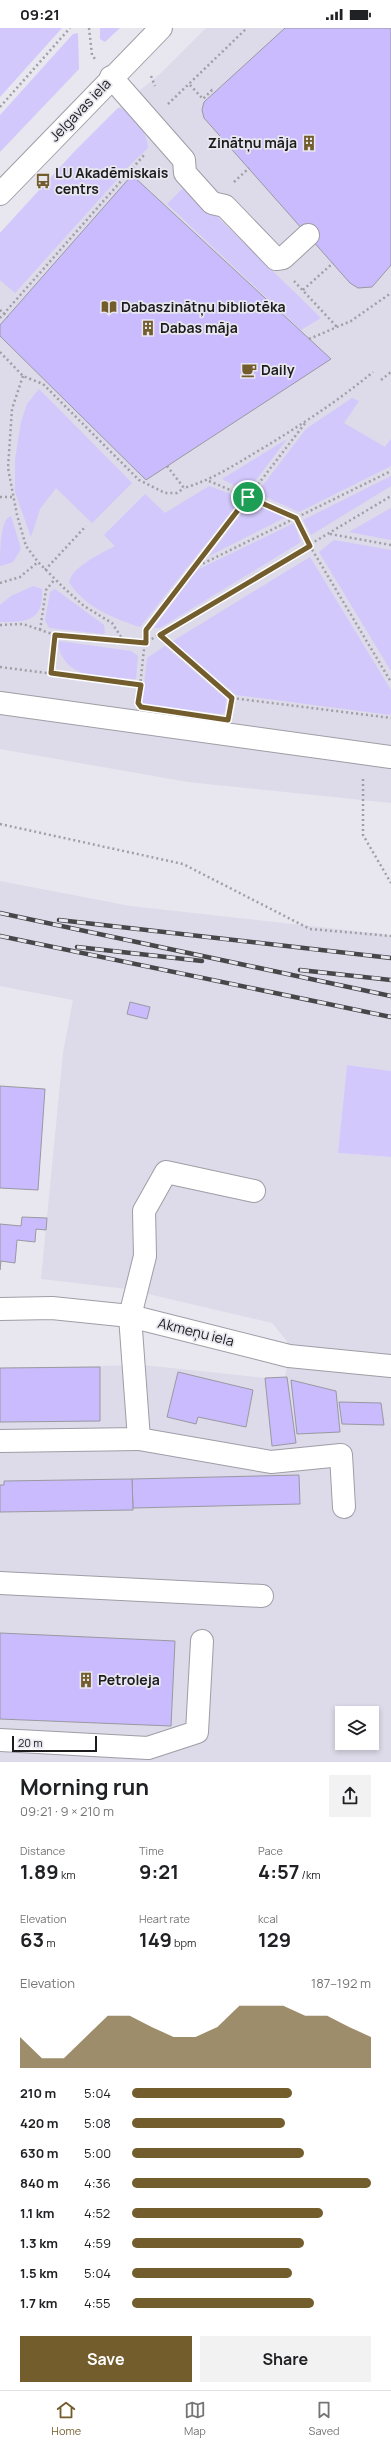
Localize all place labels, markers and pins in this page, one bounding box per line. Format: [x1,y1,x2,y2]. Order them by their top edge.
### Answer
place label: Zinātņu māja [208,133,297,153]
building icon: Zinātņu māja [300,134,318,152]
place label: LU Akadēmiskais centrs [55,163,169,198]
bus stop icon: LU Akadēmiskais centrs [34,172,52,190]
place label: Dabaszinātņu bibliotēka [121,297,286,317]
library icon: Dabaszinātņu bibliotēka [100,298,118,316]
place label: Dabas māja [160,318,238,337]
building icon: Dabas māja [139,319,157,337]
place label: Daily [261,360,295,379]
cafe icon: Daily [240,361,258,379]
pin [231,480,265,514]
place label: Petroleja [98,1670,160,1689]
building icon: Petroleja [77,1671,95,1689]

